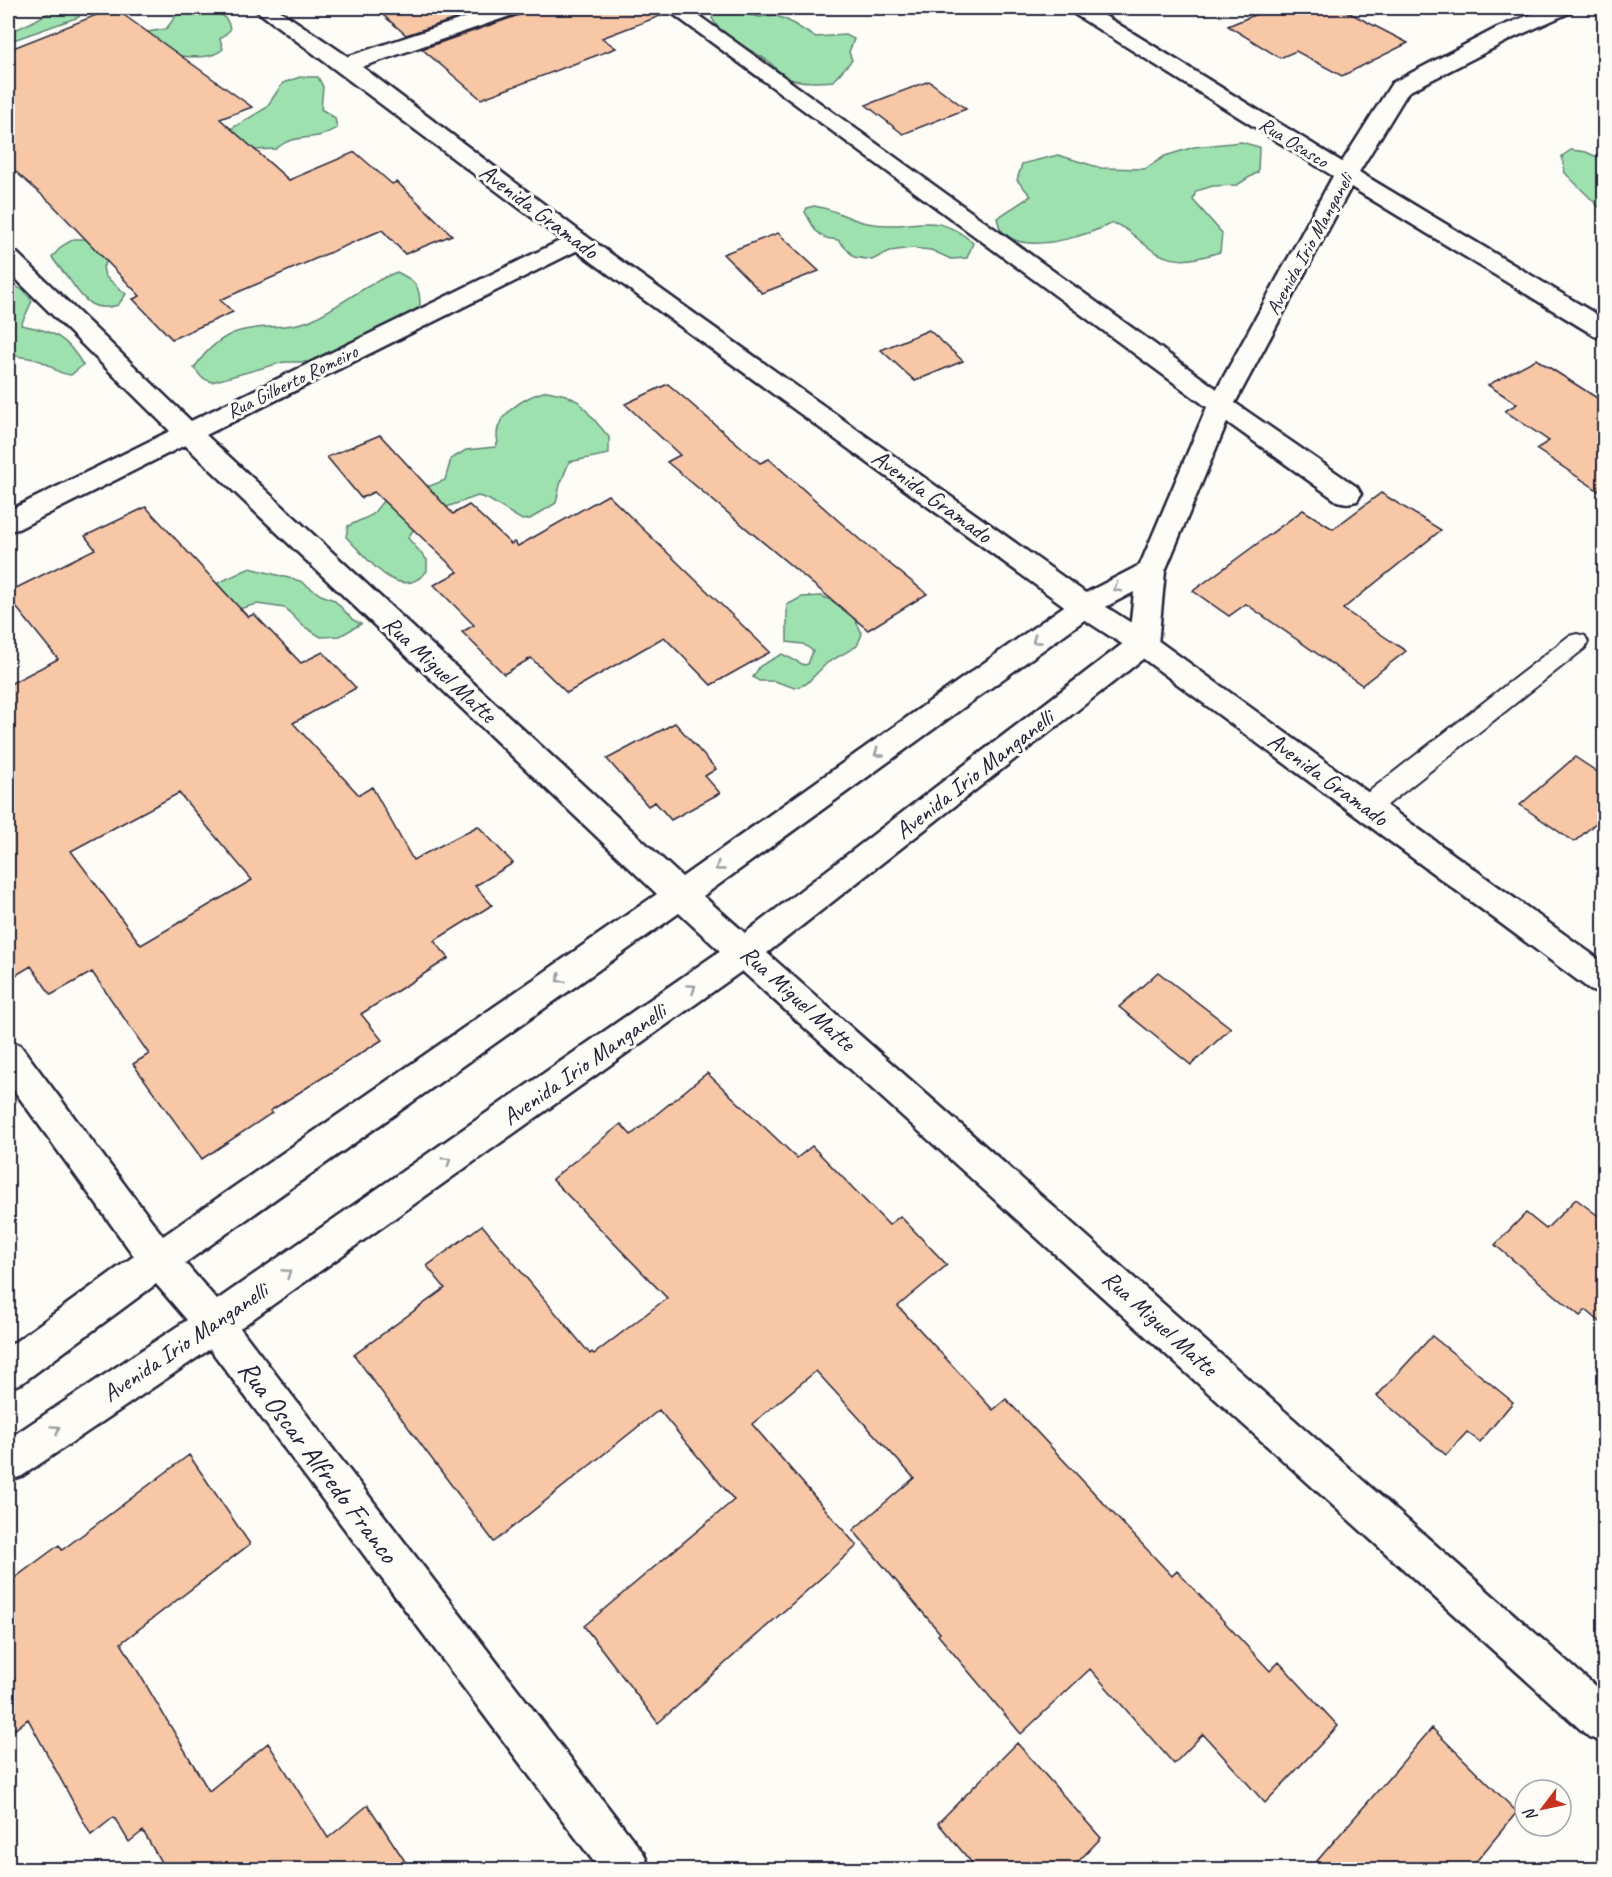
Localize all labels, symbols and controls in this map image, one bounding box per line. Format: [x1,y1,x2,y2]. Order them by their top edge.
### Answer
street label: Rua Osasco [1255,111,1334,174]
street label: Avenida Gramado [474,157,606,266]
street label: Avenida Irio Manganeli [1260,167,1360,319]
street label: Rua Gilberto Romeiro [223,339,363,424]
street label: Avenida Gramado [866,442,999,550]
one-way arrow [1113,581,1124,593]
street label: Rua Miguel Matte [377,609,505,731]
one-way arrow [1032,633,1043,644]
street label: Avenida Irio Manganelli [889,701,1062,845]
street label: Avenida Gramado [1262,725,1395,833]
one-way arrow [873,746,884,757]
one-way arrow [715,860,726,871]
street label: Rua Miguel Matte [734,939,863,1059]
one-way arrow [555,972,566,983]
one-way arrow [686,984,697,995]
street label: Avenida Irio Manganelli [496,994,675,1132]
one-way arrow [440,1157,451,1168]
street label: Rua Miguel Matte [1096,1264,1225,1384]
one-way arrow [281,1269,292,1280]
street label: Avenida Irio Manganelli [97,1274,276,1408]
street label: Rua Oscar Alfredo Franco [231,1353,408,1571]
one-way arrow [49,1425,60,1436]
north arrow [1513,1778,1573,1838]
text: N [1518,1803,1542,1825]

